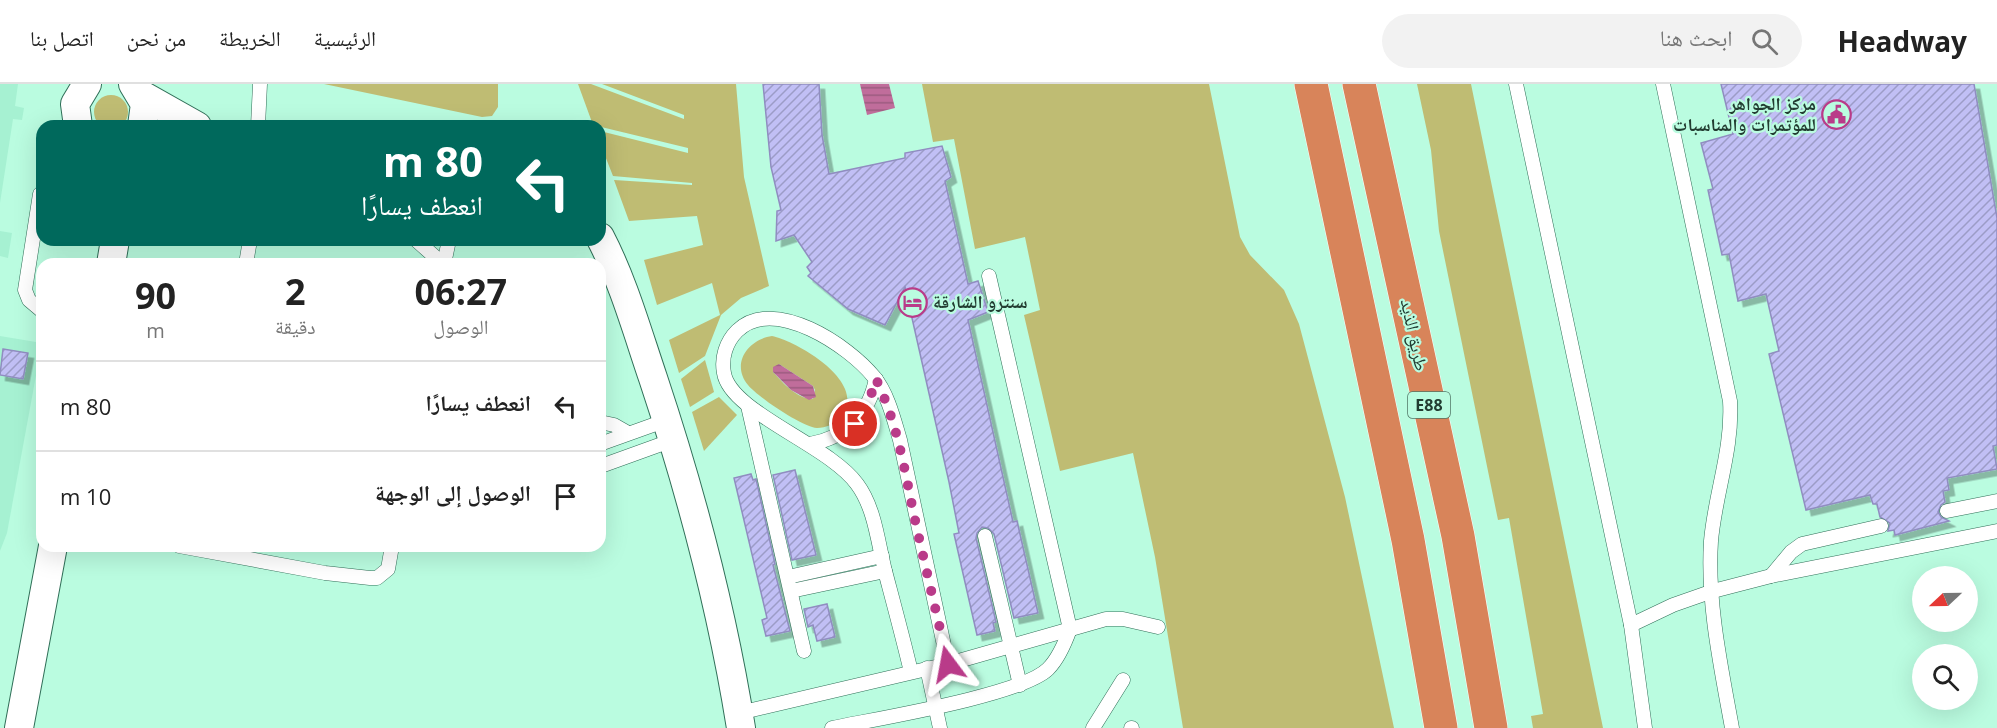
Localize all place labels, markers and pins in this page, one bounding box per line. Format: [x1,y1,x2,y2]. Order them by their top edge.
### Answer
place label: مركز الجواهر للمؤتمرات والمناسبات [1673,91,1816,136]
public building icon: مركز الجواهر للمؤتمرات والمناسبات [1821,98,1853,130]
hotel icon: سنترو الشارقة [896,286,928,318]
place label: سنترو الشارقة [933,289,1028,313]
pin [829,398,880,449]

